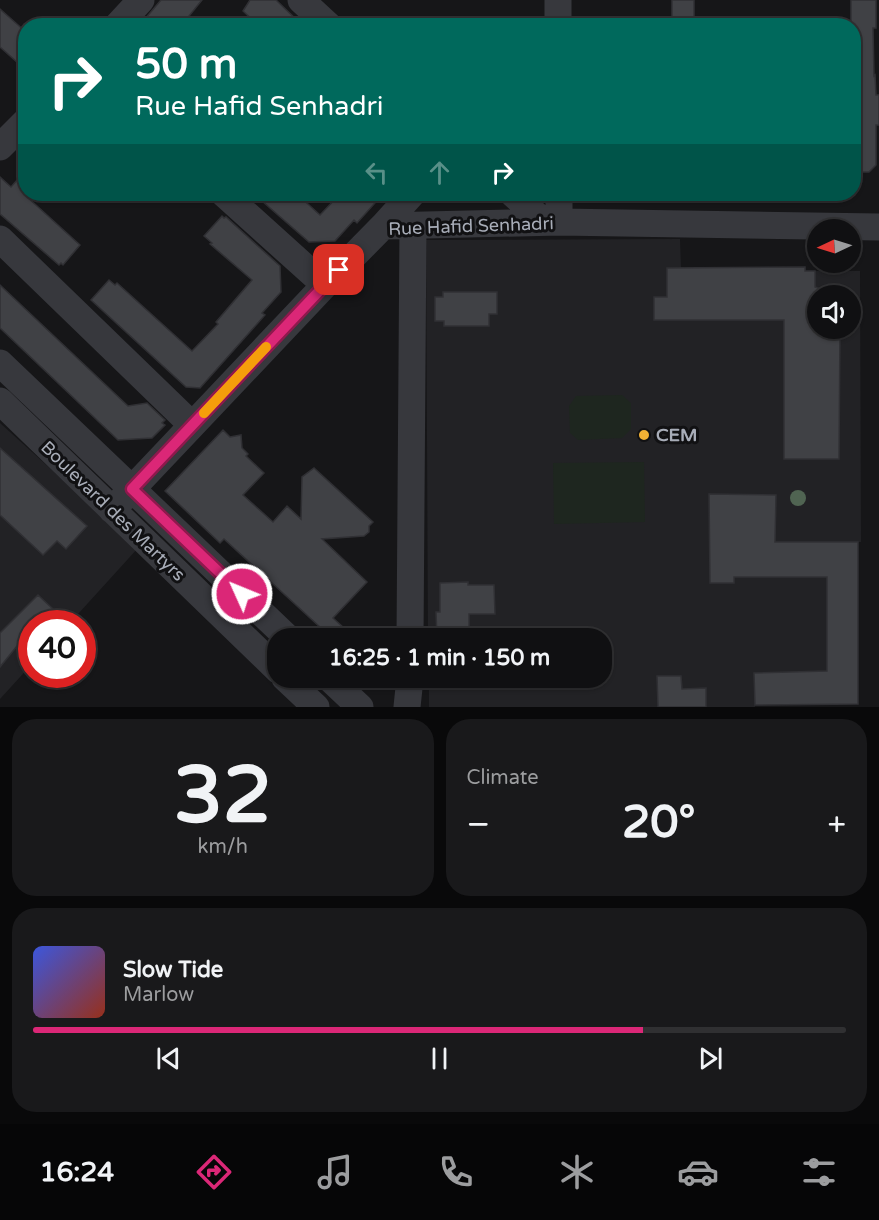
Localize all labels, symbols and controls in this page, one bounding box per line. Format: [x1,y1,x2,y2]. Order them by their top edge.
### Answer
text: 50 m [135,39,237,90]
icon: right [36,42,114,120]
text: Rue Hafid Senhadri [135,90,384,123]
icon: left [360,156,393,189]
icon: ahead [423,156,456,189]
icon: right [486,156,519,189]
street label: Rue Hafid Senhadri [388,212,554,240]
north arrow [807,219,861,273]
map controls [807,219,861,339]
pin [313,244,364,295]
icon: arrive [322,253,355,286]
button: sound [807,285,861,339]
place label: CEM [656,424,697,446]
marker: CEM [637,428,651,442]
street label: Boulevard des Martyrs [36,436,190,586]
position arrow [210,562,274,626]
speed limit sign: 40 [18,610,96,688]
text: 16:25 · 1 min · 150 m [329,645,550,671]
text: 32 [174,749,272,843]
text: Climate [467,766,539,790]
text: 20° [622,796,695,850]
text: − [467,805,490,844]
text: + [827,805,846,844]
text: km/h [198,835,248,859]
text: Slow Tide [123,957,223,983]
text: Marlow [123,983,194,1007]
icon: previous [152,1042,185,1075]
icon: pause [423,1042,456,1075]
icon: next [694,1042,727,1075]
icon: directions [193,1151,235,1193]
icon: music [314,1151,356,1193]
icon: phone [435,1151,477,1193]
icon: climate [556,1151,598,1193]
icon: car [677,1151,719,1193]
icon: filters [798,1151,840,1193]
text: 16:24 [39,1156,114,1189]

